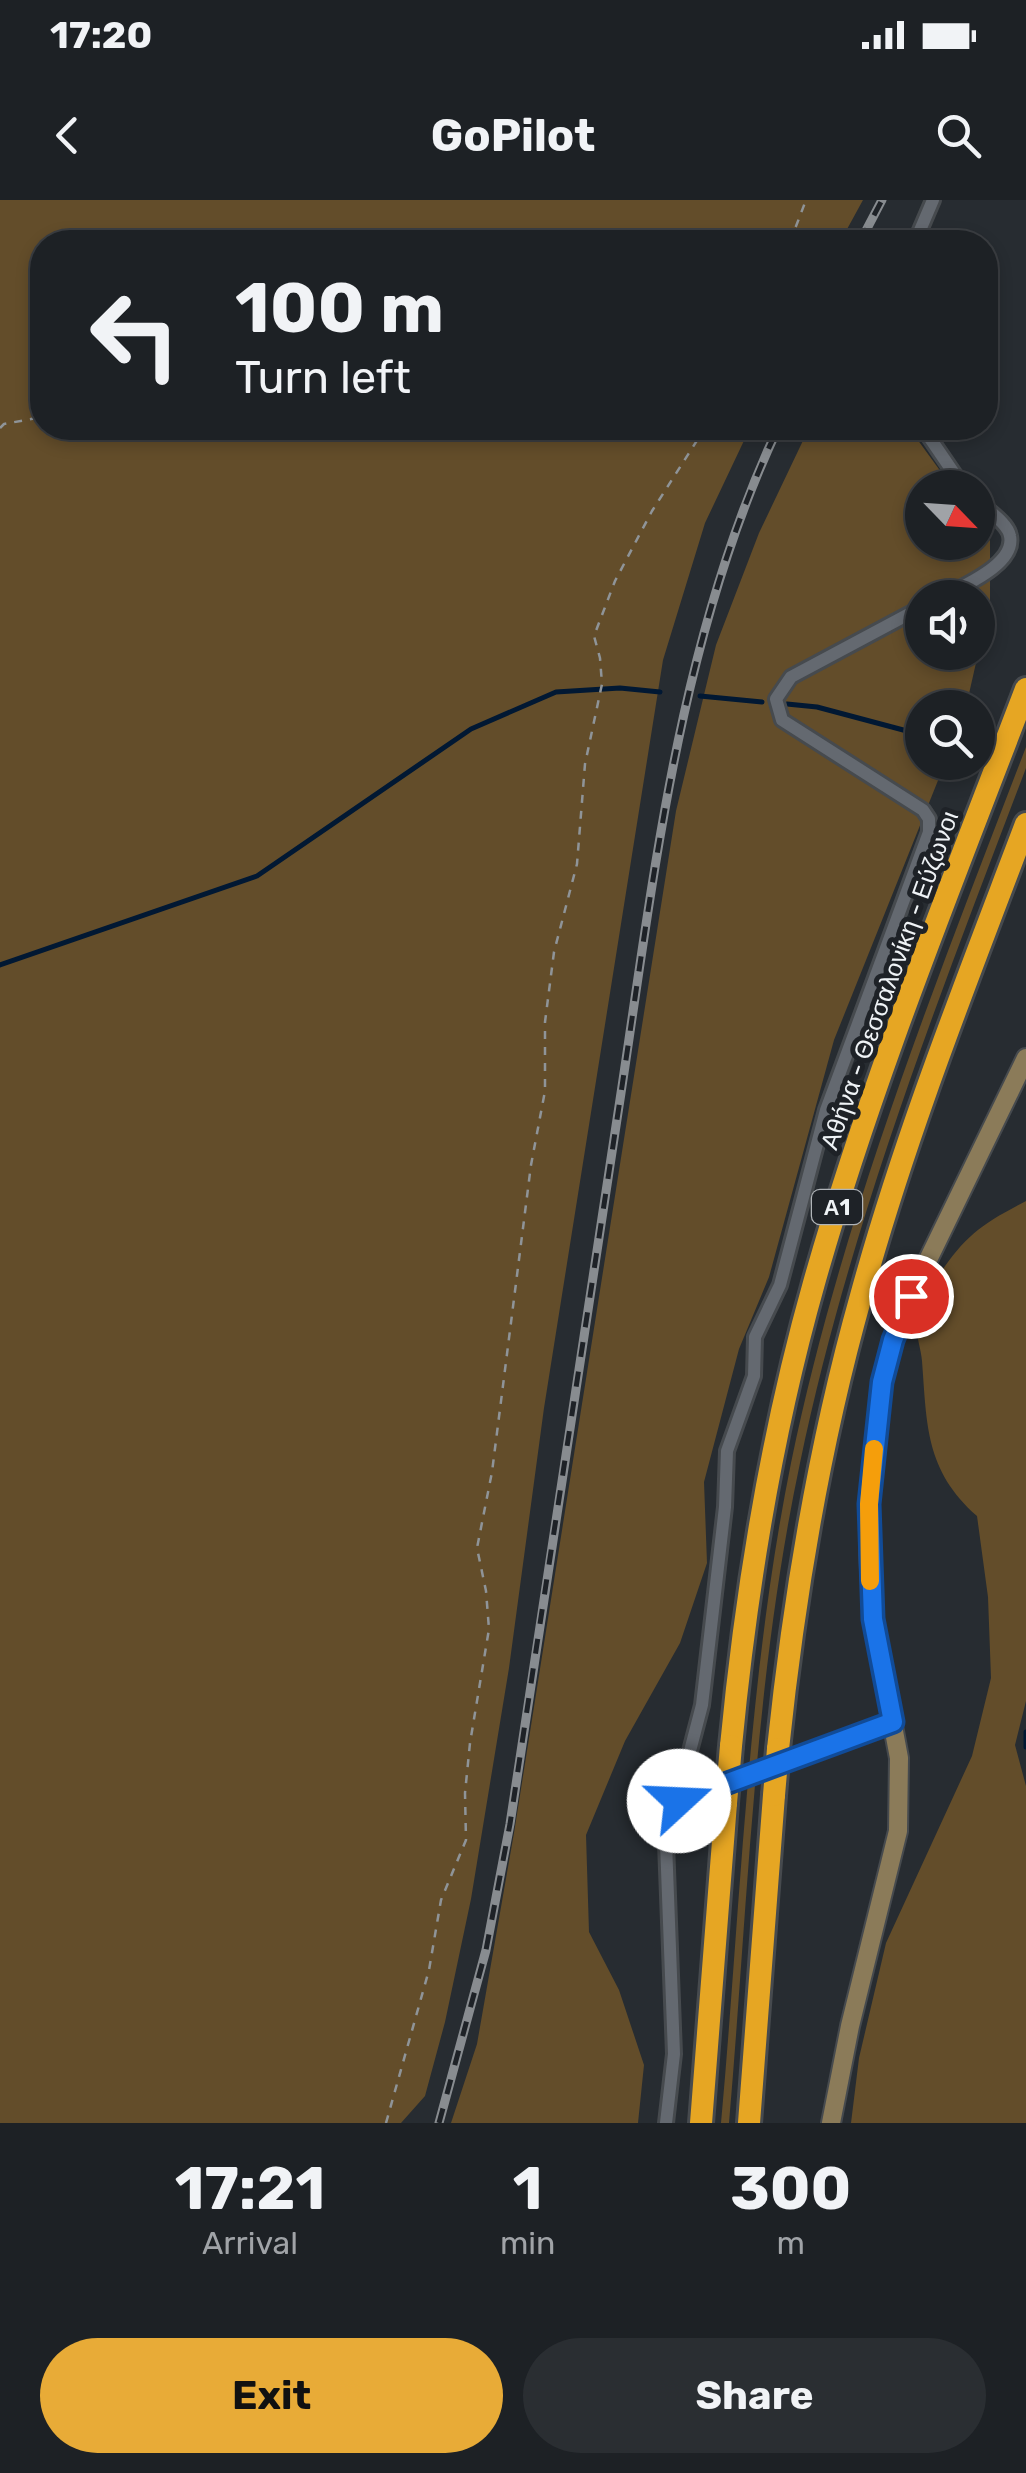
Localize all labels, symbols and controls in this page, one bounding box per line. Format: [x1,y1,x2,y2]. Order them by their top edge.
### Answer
text: 17:20 [50,12,152,58]
icon: back [40,108,95,163]
icon: search [931,108,986,163]
text: GoPilot [431,109,595,162]
text: 100 m [235,267,444,350]
icon: left [70,270,200,400]
text: Turn left [235,351,411,404]
north arrow [905,470,995,560]
map controls [905,470,995,780]
button: sound [905,580,995,670]
button: search [905,690,995,780]
street label: Αθήνα - Θεσσαλονίκη - Εύζωνοι [815,807,964,1153]
road number: Α1 [812,1190,862,1224]
pin [869,1254,954,1339]
icon: arrive [884,1269,939,1324]
position arrow [627,1749,731,1853]
text: 17:21 [175,2153,325,2224]
text: 1 [513,2153,543,2224]
text: 300 [730,2153,851,2224]
text: Arrival [202,2224,298,2262]
text: min [500,2224,555,2262]
text: m [777,2224,805,2262]
button: Exit [40,2338,503,2453]
button: Share [523,2338,986,2453]

